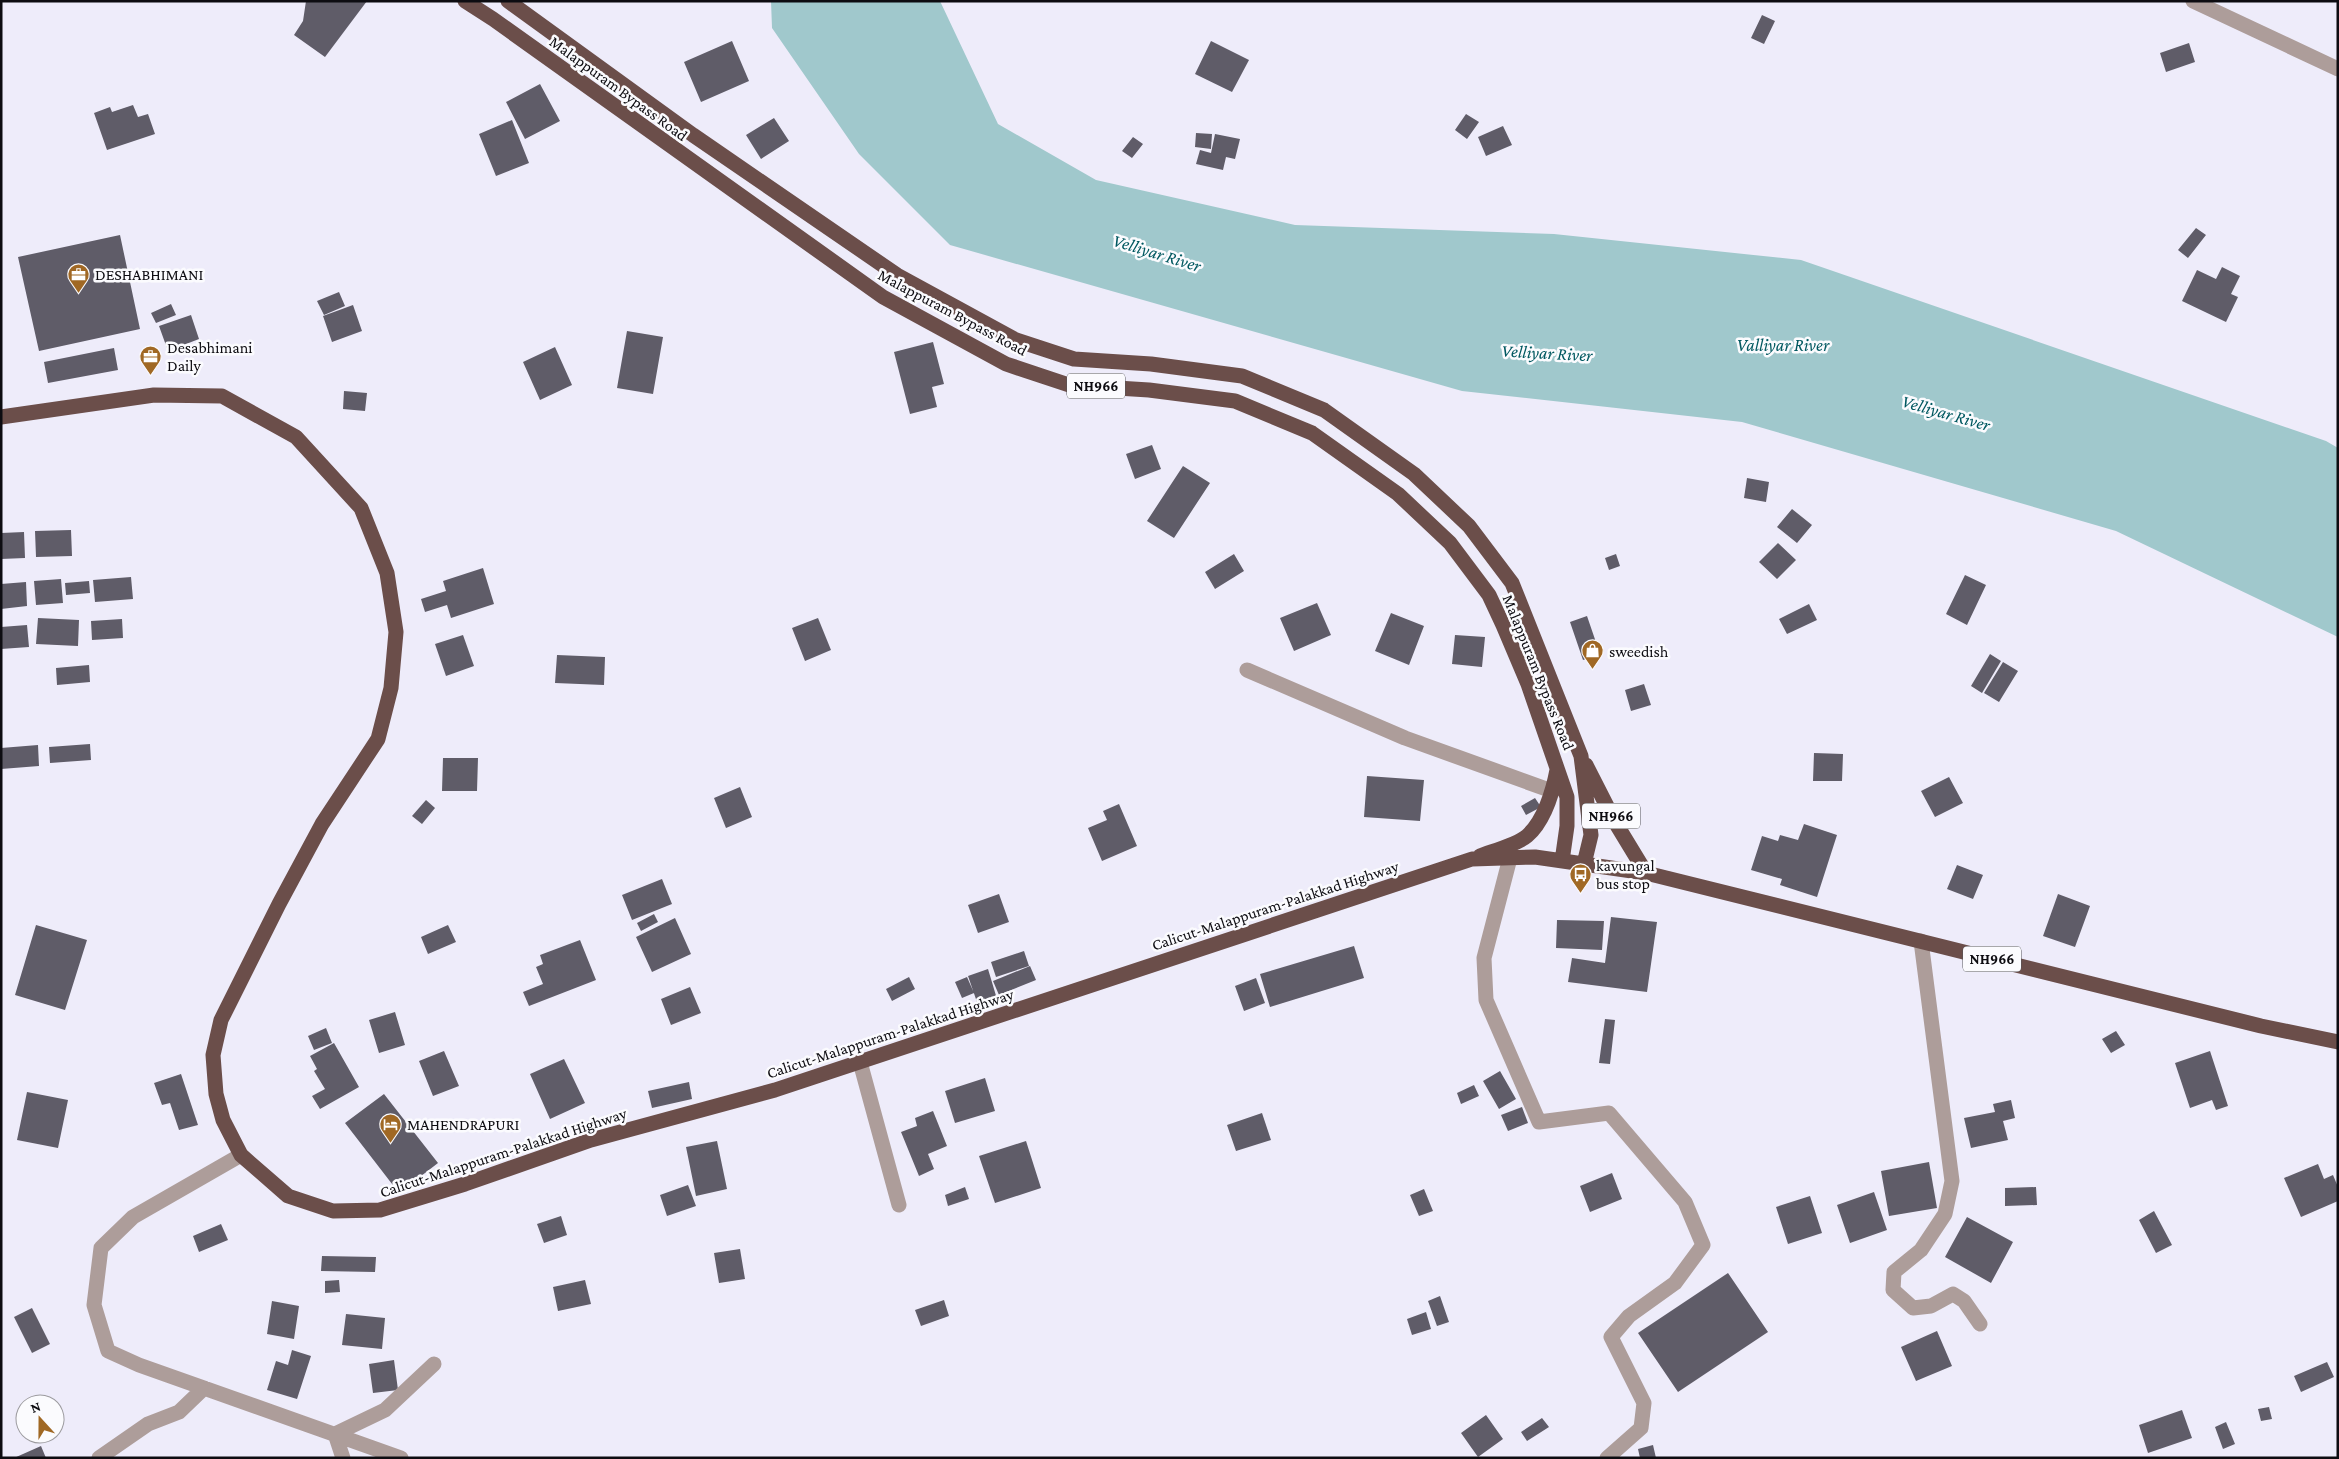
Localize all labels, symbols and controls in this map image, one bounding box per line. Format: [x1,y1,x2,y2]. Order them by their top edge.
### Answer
street label: Malappuram Bypass Road [546,33,691,145]
water label: Velliyar River [1111,230,1204,276]
office icon: DESHABHIMANI [67,262,91,293]
place label: DESHABHIMANI [95,266,203,283]
street label: Malappuram Bypass Road [875,266,1031,360]
water label: Valliyar River [1737,335,1830,355]
place label: Desabhimani Daily [167,339,252,375]
water label: Velliyar River [1501,341,1594,365]
office icon: Desabhimani Daily [139,344,163,375]
road number: NH966 [1067,374,1125,398]
water label: Velliyar River [1900,391,1993,435]
street label: Malappuram Bypass Road [1499,592,1578,753]
shop icon: sweedish [1581,639,1605,670]
place label: sweedish [1609,643,1669,660]
road number: NH966 [1582,804,1640,828]
street label: Calicut-Malappuram-Palakkad Highway [1150,857,1402,954]
place label: kavungal bus stop [1596,857,1655,893]
bus stop icon: kavungal bus stop [1568,862,1592,893]
road number: NH966 [1963,946,2021,972]
street label: Calicut-Malappuram-Palakkad Highway [765,985,1017,1082]
street label: Calicut-Malappuram-Palakkad Highway [378,1104,630,1201]
hotel icon: MAHENDRAPURI [379,1112,403,1143]
place label: MAHENDRAPURI [407,1116,520,1133]
north arrow [15,1394,65,1444]
text: N [28,1398,43,1416]

